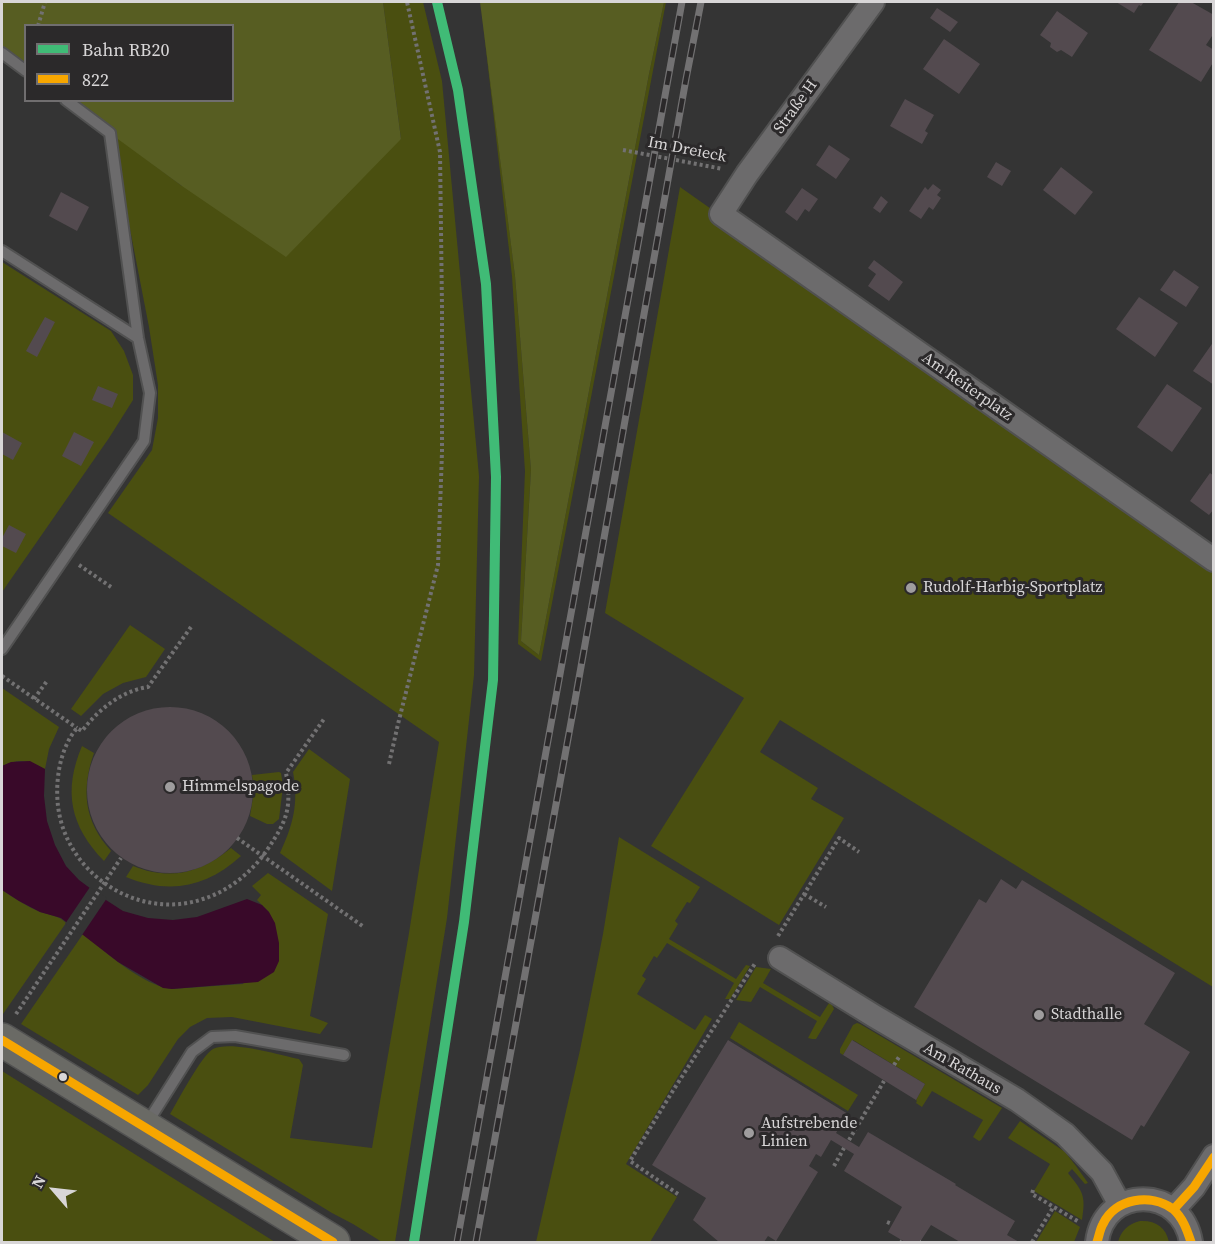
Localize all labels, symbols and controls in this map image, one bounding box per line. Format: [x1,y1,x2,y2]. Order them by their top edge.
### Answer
legend [24,24,234,102]
text: Bahn RB20 [82,37,169,62]
text: 822 [82,67,109,92]
street label: Straße H [770,76,822,138]
street label: Im Dreieck [646,133,728,167]
street label: Am Reiterplatz [918,349,1016,425]
place label: Rudolf-Harbig-Sportplatz [923,578,1103,598]
marker: Rudolf-Harbig-Sportplatz [904,581,918,595]
place label: Himmelspagode [182,777,299,797]
marker: Himmelspagode [163,780,177,794]
place label: Stadthalle [1051,1005,1122,1025]
marker: Stadthalle [1032,1008,1046,1022]
street label: Am Rathaus [920,1039,1004,1099]
unlabelled marker [57,1071,69,1083]
place label: Aufstrebende Linien [761,1114,857,1152]
marker: Aufstrebende Linien [742,1126,756,1140]
north arrow [24,1160,84,1220]
text: N [26,1171,51,1192]

